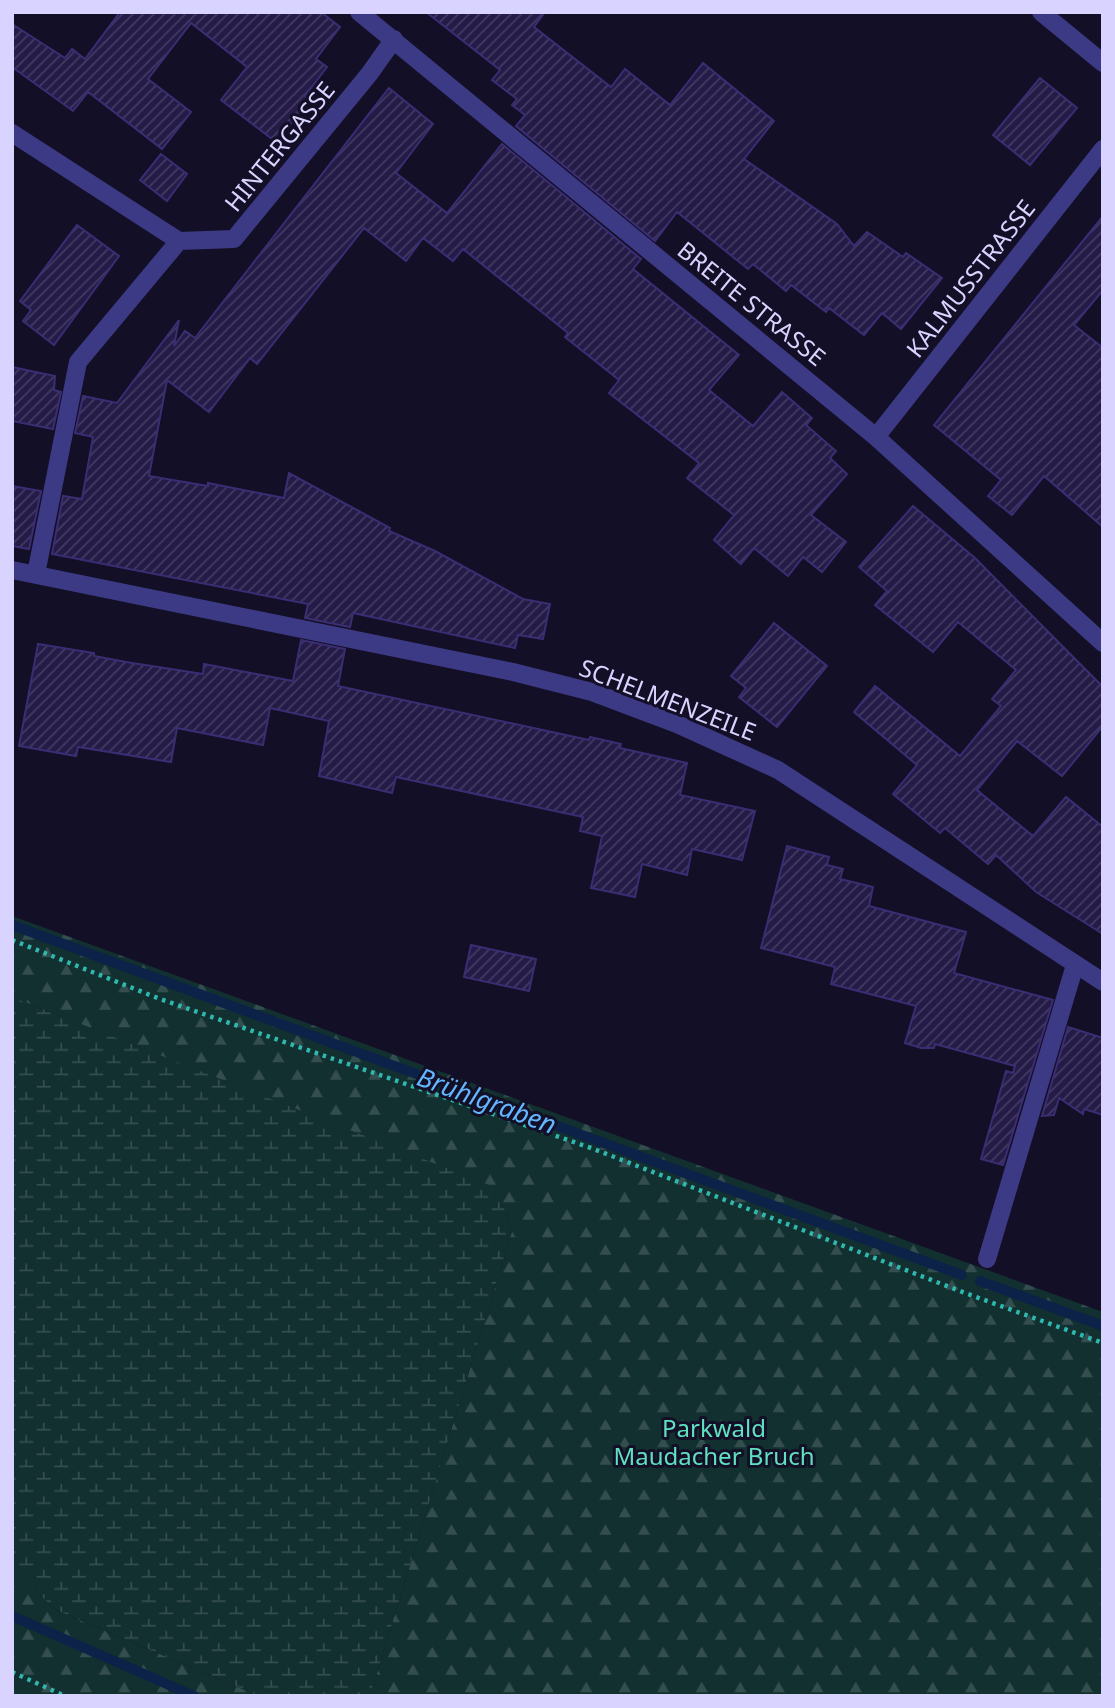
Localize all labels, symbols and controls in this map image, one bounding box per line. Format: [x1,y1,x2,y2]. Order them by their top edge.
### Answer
street label: HINTERGASSE [216,74,342,218]
street label: KALMUSSTRASSE [898,192,1042,364]
street label: BREITE STRASSE [671,233,833,373]
street label: SCHELMENZEILE [575,650,761,748]
water label: Brühlgraben [412,1058,562,1142]
park label: Parkwald Maudacher Bruch [613,1411,815,1472]

